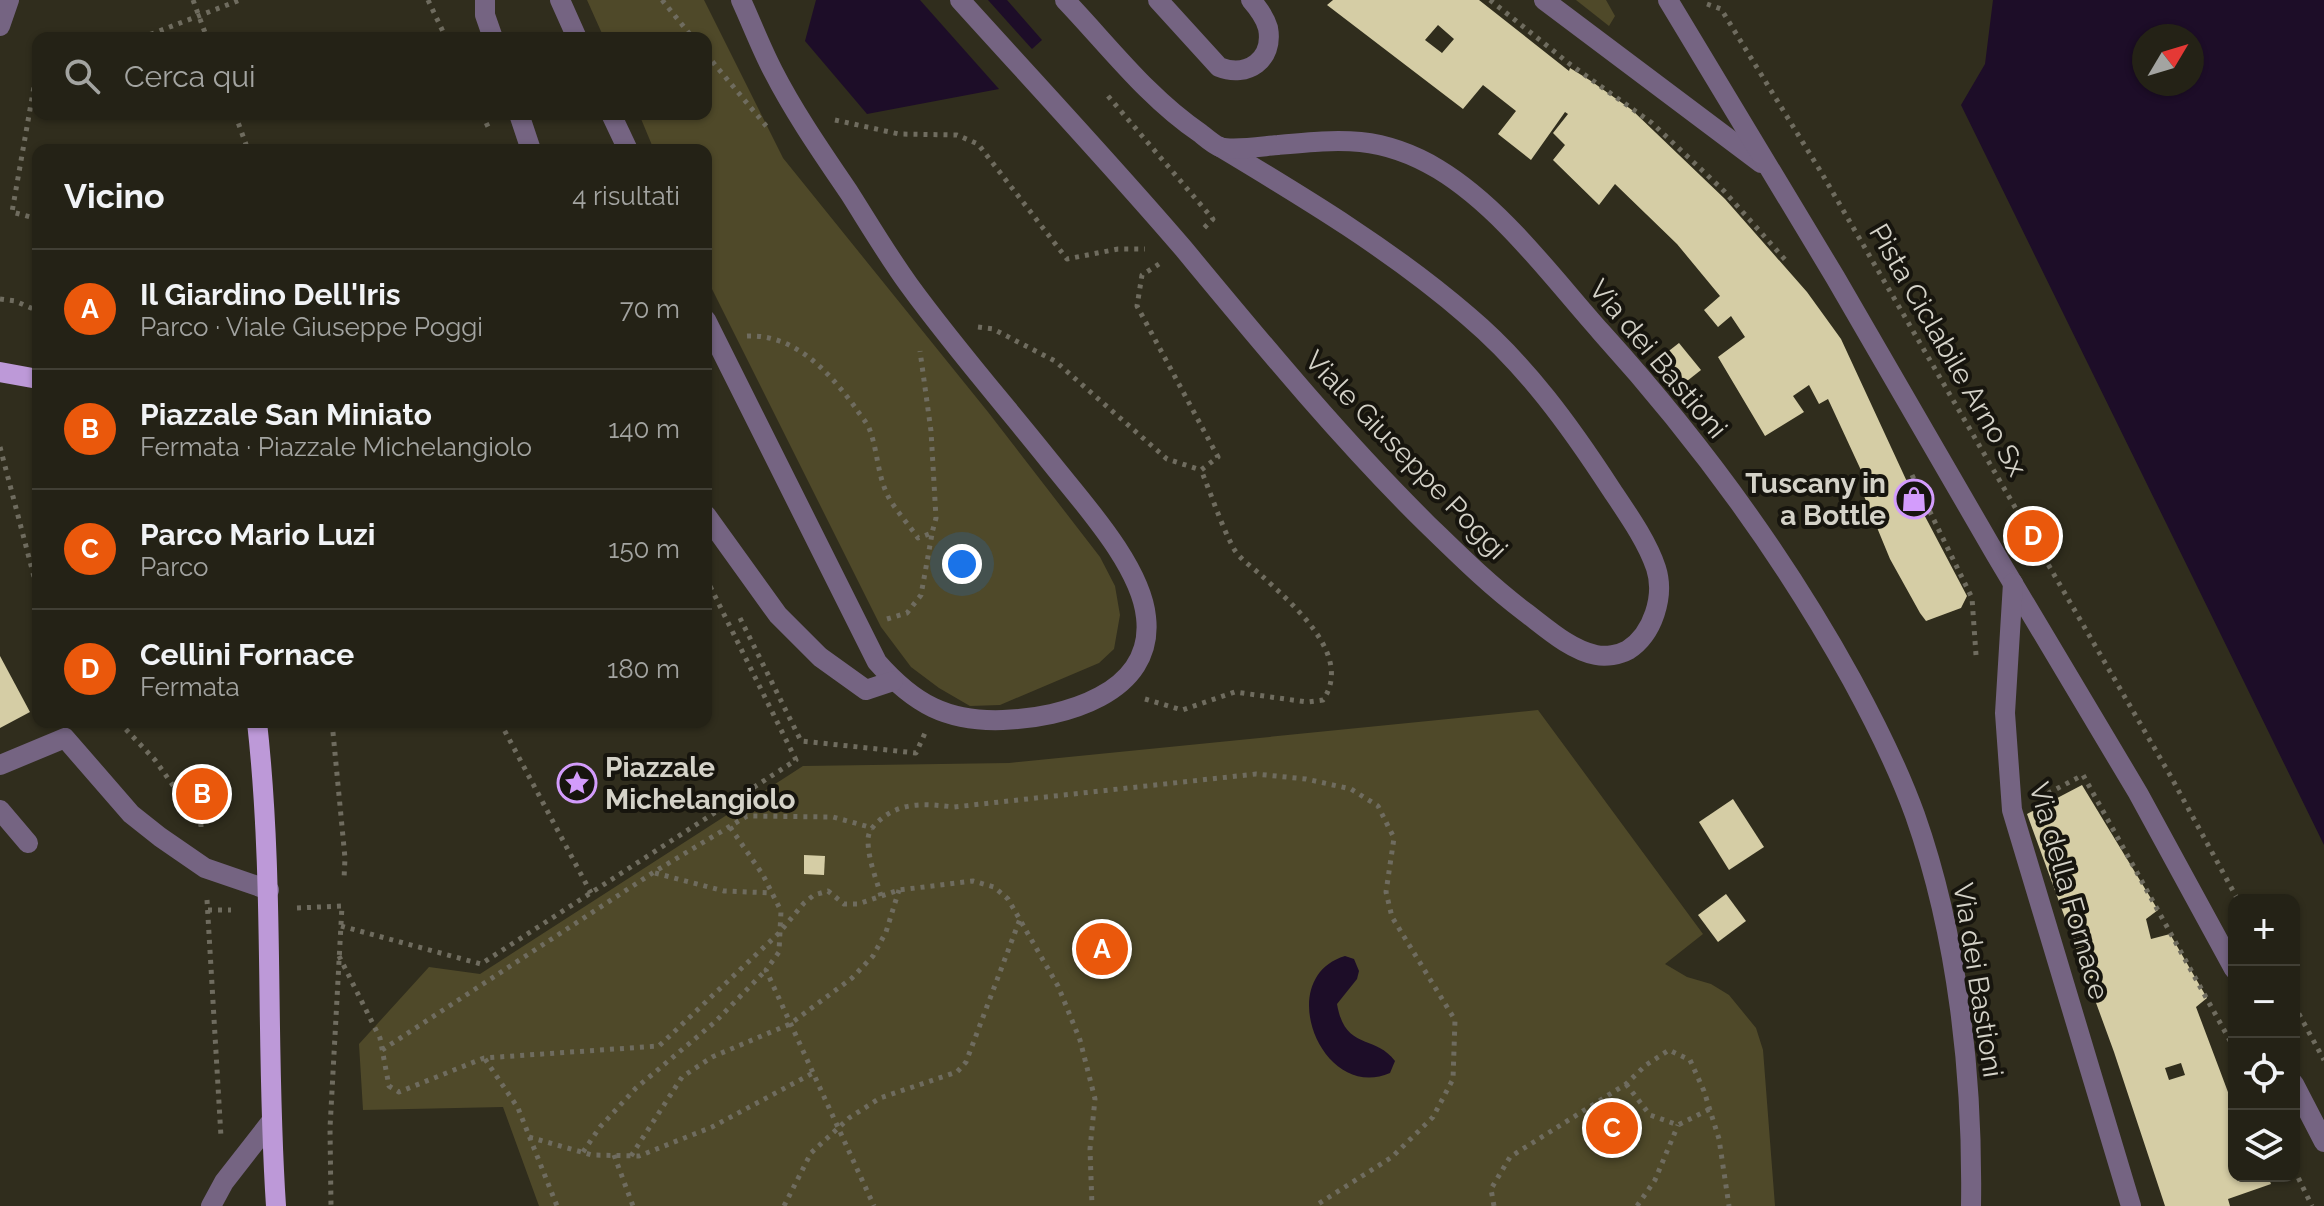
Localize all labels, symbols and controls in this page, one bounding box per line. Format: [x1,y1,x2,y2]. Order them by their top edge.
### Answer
north arrow [2132,24,2204,96]
search box [32,32,712,120]
icon: search [60,54,104,98]
text: Cerca qui [124,59,256,94]
text: Vicino [64,176,165,216]
text: 4 risultati [572,181,680,211]
street label: Pista Ciclabile Arno Sx [1862,218,2034,482]
street label: Via dei Bastioni [1582,273,1734,445]
text: Il Giardino Dell'Iris [140,277,401,312]
text: A [81,294,99,324]
text: 70 m [620,294,680,324]
text: Parco · Viale Giuseppe Poggi [140,312,483,342]
street label: Viale Giuseppe Poggi [1298,344,1514,566]
text: Piazzale San Miniato [140,397,432,432]
text: B [81,414,99,444]
text: 140 m [608,414,680,444]
text: Fermata · Piazzale Michelangiolo [140,432,532,462]
place label: Tuscany in a Bottle [1745,467,1886,532]
shop icon: Tuscany in a Bottle [1893,478,1935,520]
pin: D [2007,506,2059,566]
text: Parco Mario Luzi [140,517,375,552]
text: C [81,534,99,564]
text: 150 m [608,534,680,564]
your location [942,544,982,584]
text: Parco [140,552,209,582]
text: Cellini Fornace [140,637,354,672]
text: D [81,654,99,684]
text: 180 m [607,654,680,684]
text: Fermata [140,672,240,702]
place label: Piazzale Michelangiolo [605,751,795,816]
place icon: Piazzale Michelangiolo [556,762,598,804]
pin: B [176,764,228,824]
street label: Via della Fornace [2022,779,2116,1003]
street label: Via dei Bastioni [1946,880,2010,1080]
map controls [2228,894,2300,1182]
button: + [2228,894,2300,966]
pin: A [1076,919,1128,979]
button: − [2228,966,2300,1038]
button: locate [2228,1038,2300,1110]
pin: C [1586,1098,1638,1158]
button: layers [2228,1110,2300,1182]

